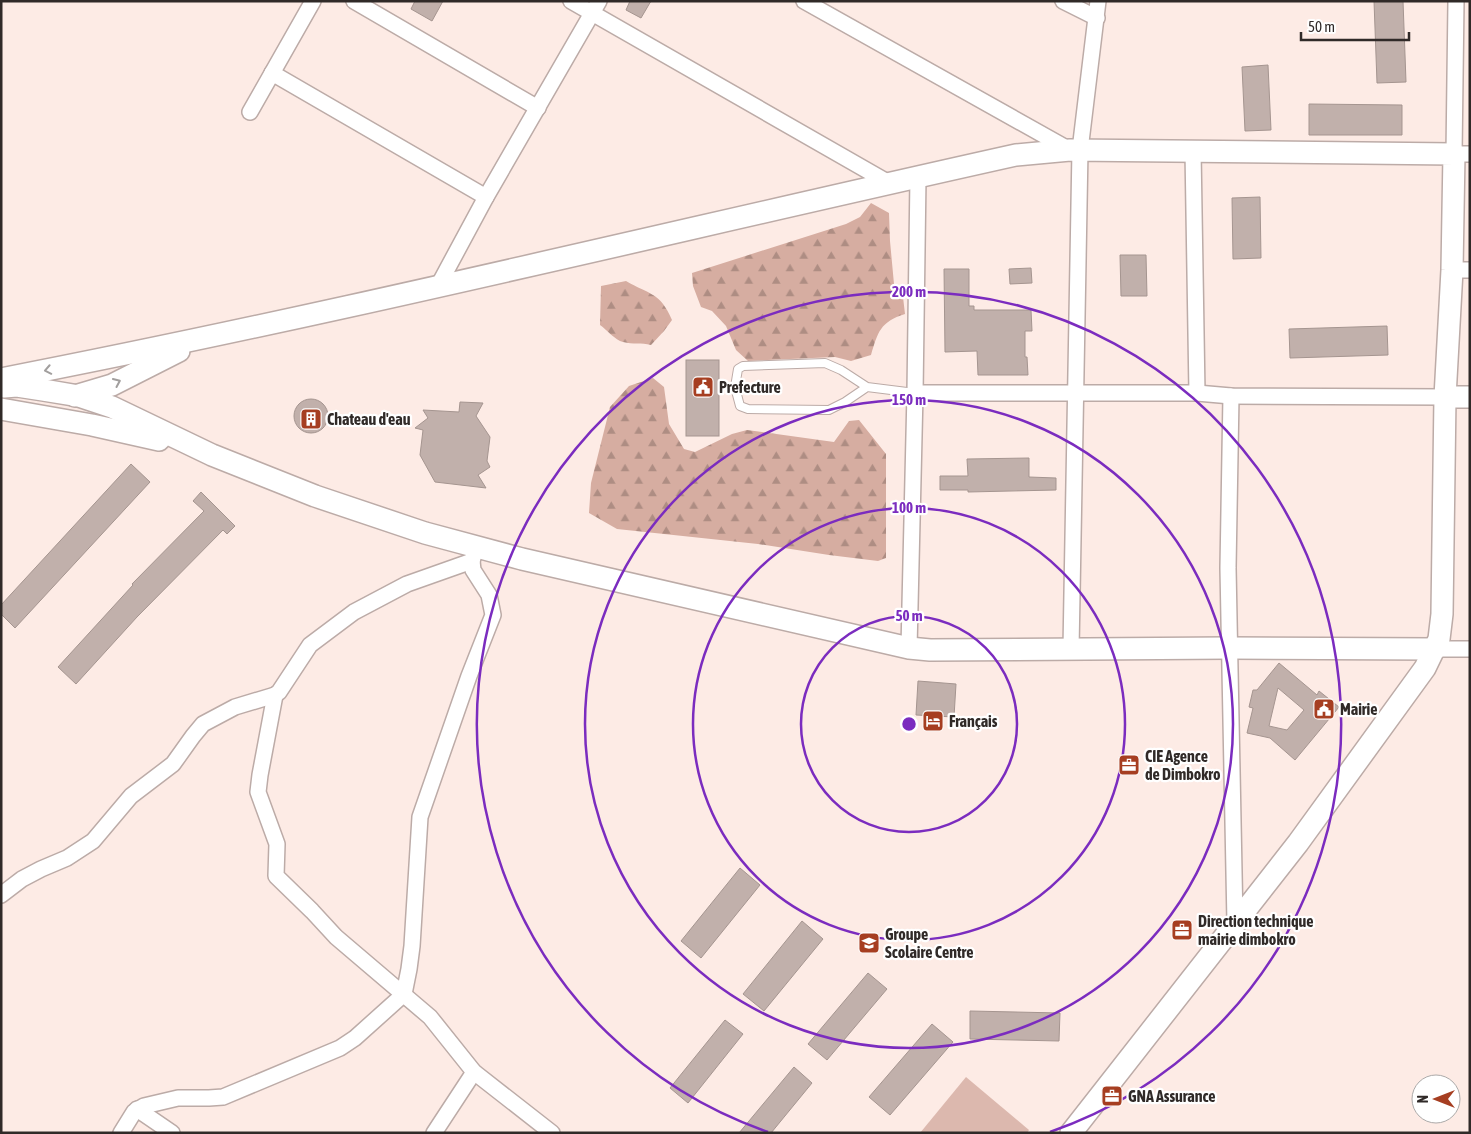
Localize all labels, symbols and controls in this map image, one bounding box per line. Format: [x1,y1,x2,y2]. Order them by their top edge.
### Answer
scale bar [1301,10,1408,42]
text: 50 m [1308,18,1335,35]
text: 200 m [892,283,926,300]
one-way arrow [44,365,53,375]
public building icon: Prefecture [691,375,715,399]
one-way arrow [112,377,121,388]
place label: Prefecture [719,378,781,396]
text: 150 m [892,391,926,408]
building icon: Chateau d'eau [299,407,323,431]
place label: Chateau d'eau [327,410,411,428]
text: 100 m [892,499,926,516]
text: 50 m [896,607,923,624]
public building icon: Mairie [1312,697,1336,721]
place label: Mairie [1340,700,1378,718]
hotel icon: Français [921,709,945,733]
place label: Français [949,712,998,730]
centre of rings [900,715,918,733]
place label: CIE Agence de Dimbokro [1145,747,1221,783]
office icon: CIE Agence de Dimbokro [1117,753,1141,777]
place label: Direction technique mairie dimbokro [1198,912,1314,948]
office icon: Direction technique mairie dimbokro [1170,918,1194,942]
place label: Groupe Scolaire Centre [885,925,974,961]
school or university icon: Groupe Scolaire Centre [857,931,881,955]
north arrow [1411,1074,1461,1124]
office icon: GNA Assurance [1100,1084,1124,1108]
place label: GNA Assurance [1128,1087,1216,1105]
text: N [1415,1095,1431,1103]

